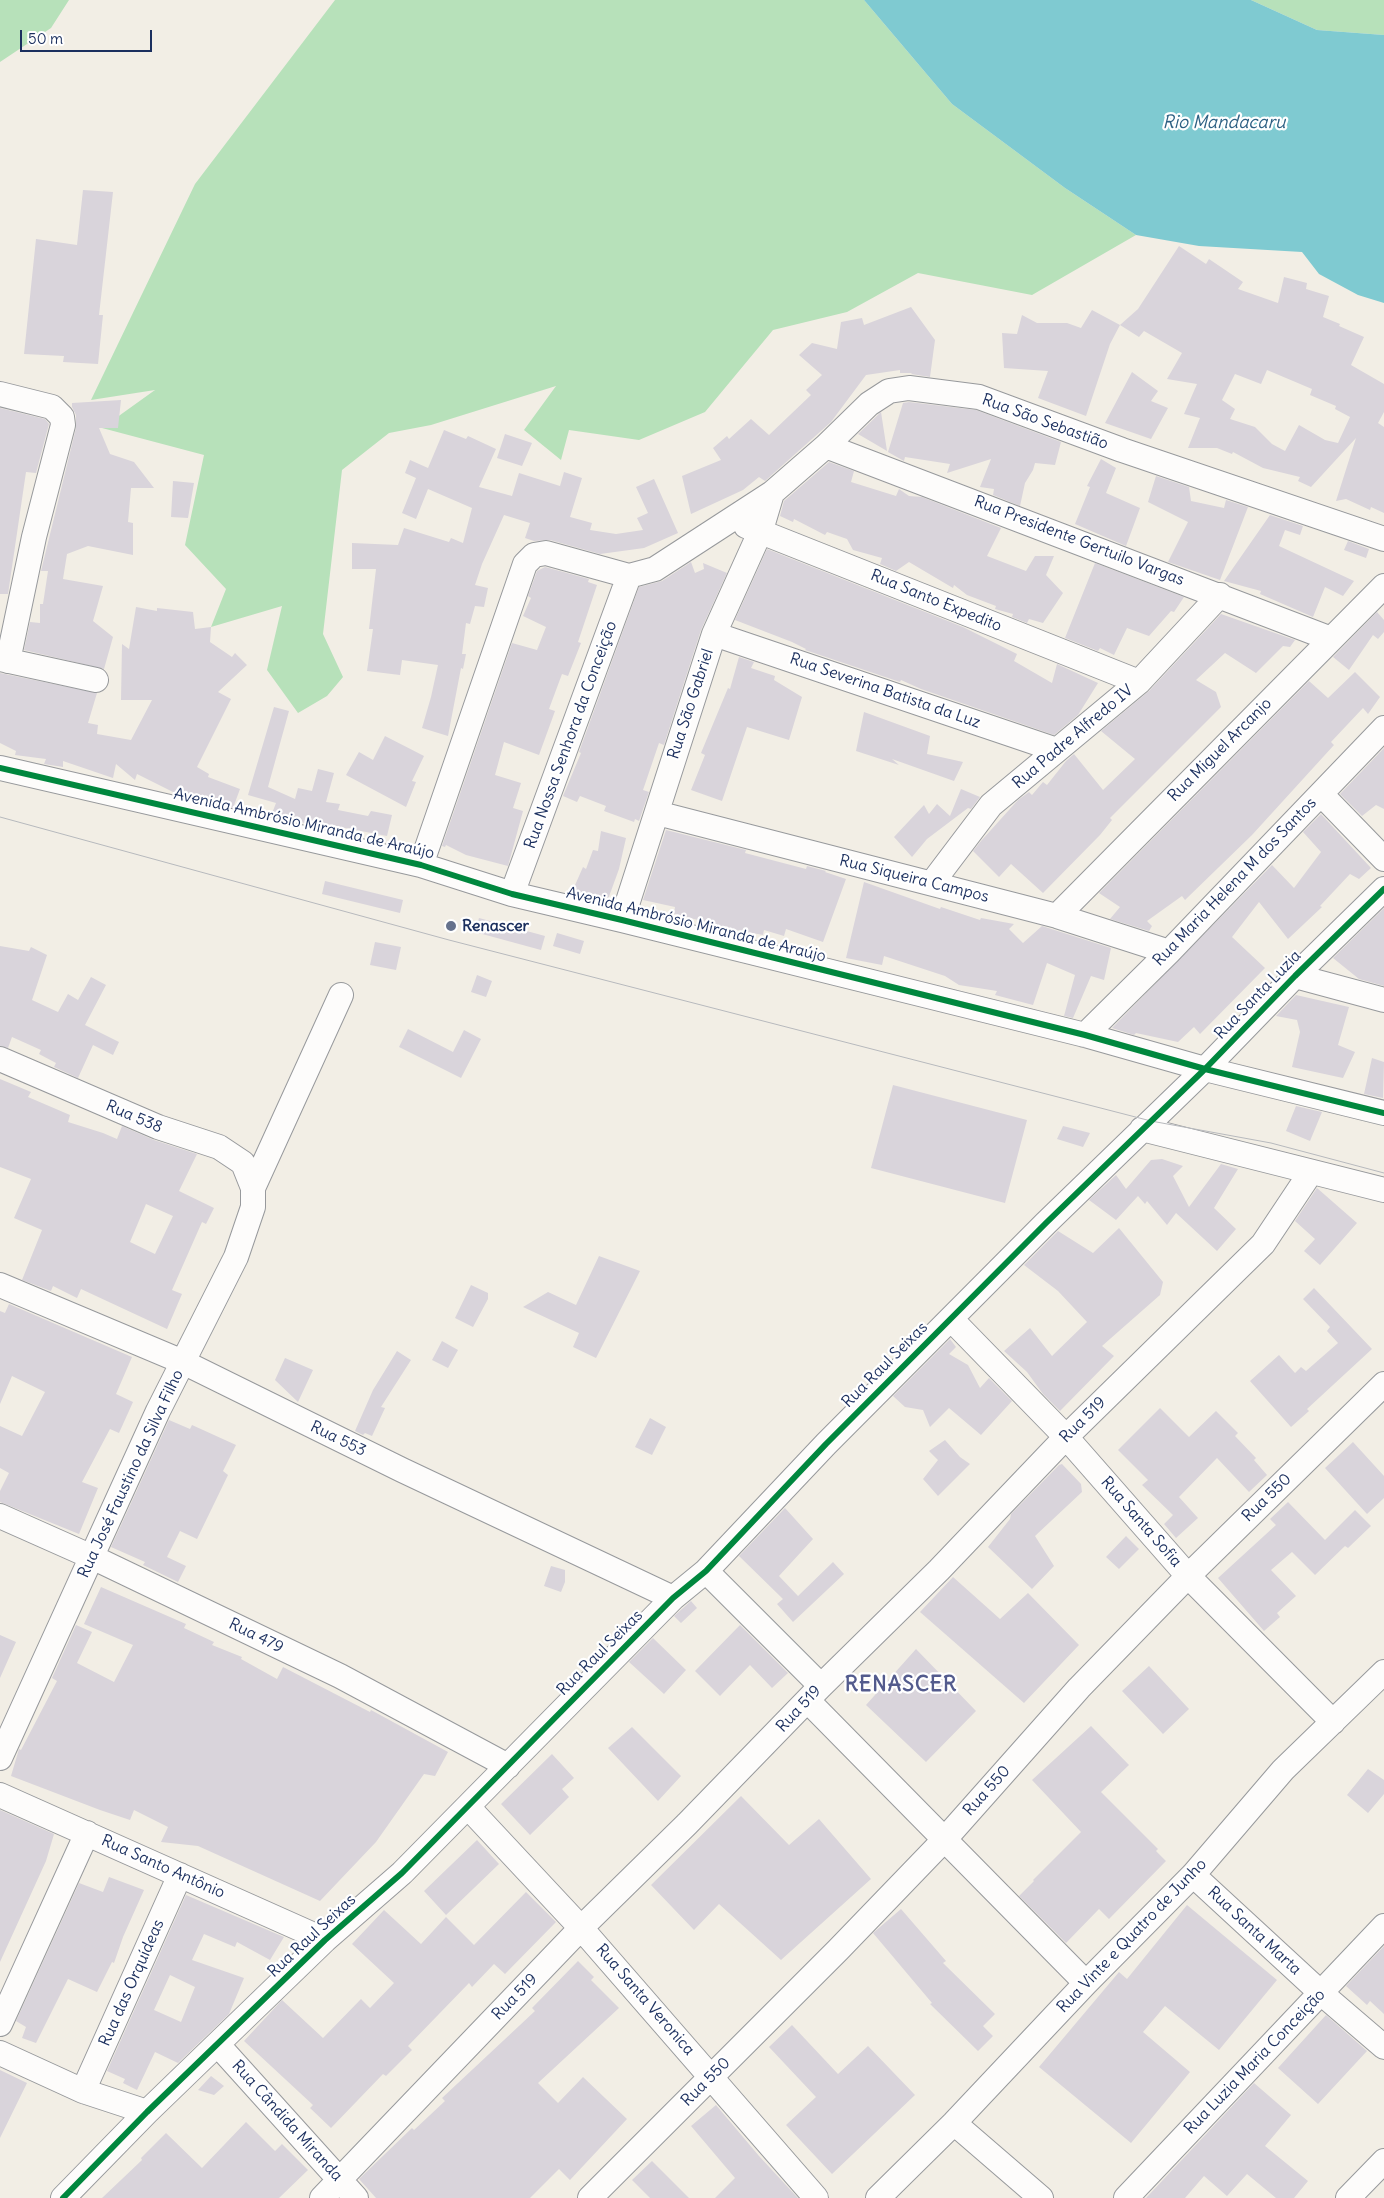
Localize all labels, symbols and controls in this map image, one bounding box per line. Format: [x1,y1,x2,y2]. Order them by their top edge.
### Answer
scale bar [22,20,155,52]
text: 50 m [28,29,63,48]
water label: Rio Mandacaru [1163,112,1285,134]
street label: Rua São Sebastião [979,390,1111,454]
street label: Rua Presidente Gertuilo Vargas [971,492,1187,590]
street label: Rua Santo Expedito [868,566,1004,636]
street label: Rua Nossa Senhora da Conceição [521,618,621,852]
street label: Rua São Gabriel [664,646,718,762]
street label: Rua Severina Batista da Luz [787,649,983,733]
street label: Rua Padre Alfredo IV [1009,681,1137,793]
street label: Rua Miguel Arcanjo [1164,694,1276,806]
street label: Avenida Ambrósio Miranda de Araújo [172,785,436,863]
street label: Rua Maria Helena M dos Santos [1149,794,1321,970]
street label: Rua Siqueira Campos [837,851,991,907]
street label: Avenida Ambrósio Miranda de Araújo [564,883,828,967]
place label: Renascer [462,916,529,936]
marker: Renascer [444,919,458,933]
street label: Rua Santa Luzia [1211,947,1305,1043]
street label: Rua 538 [103,1096,165,1138]
street label: Rua Raul Seixas [838,1318,932,1412]
street label: Rua José Faustino da Silva Filho [74,1367,188,1581]
street label: Rua 519 [1056,1393,1110,1447]
street label: Rua 553 [307,1417,369,1461]
street label: Rua 550 [1238,1470,1296,1526]
street label: Rua Santa Sofia [1097,1473,1185,1571]
street label: Rua Raul Seixas [553,1606,647,1700]
street label: Rua 479 [226,1615,286,1657]
district label: RENASCER [844,1672,958,1698]
street label: Rua 519 [773,1682,825,1736]
street label: Rua 550 [959,1762,1015,1820]
street label: Rua Santo Antônio [98,1831,228,1903]
street label: Rua Vinte e Quatro de Junho [1053,1855,1211,2017]
street label: Rua Santa Marta [1203,1883,1305,1979]
street label: Rua Raul Seixas [264,1890,360,1982]
street label: Rua das Orquídeas [95,1917,169,2049]
street label: Rua Santa Veronica [591,1940,699,2060]
street label: Rua 519 [488,1970,542,2024]
street label: Rua Luzia Maria Conceição [1181,1986,1329,2138]
street label: Rua 550 [678,2054,734,2110]
street label: Rua Cândida Miranda [228,2057,346,2185]

